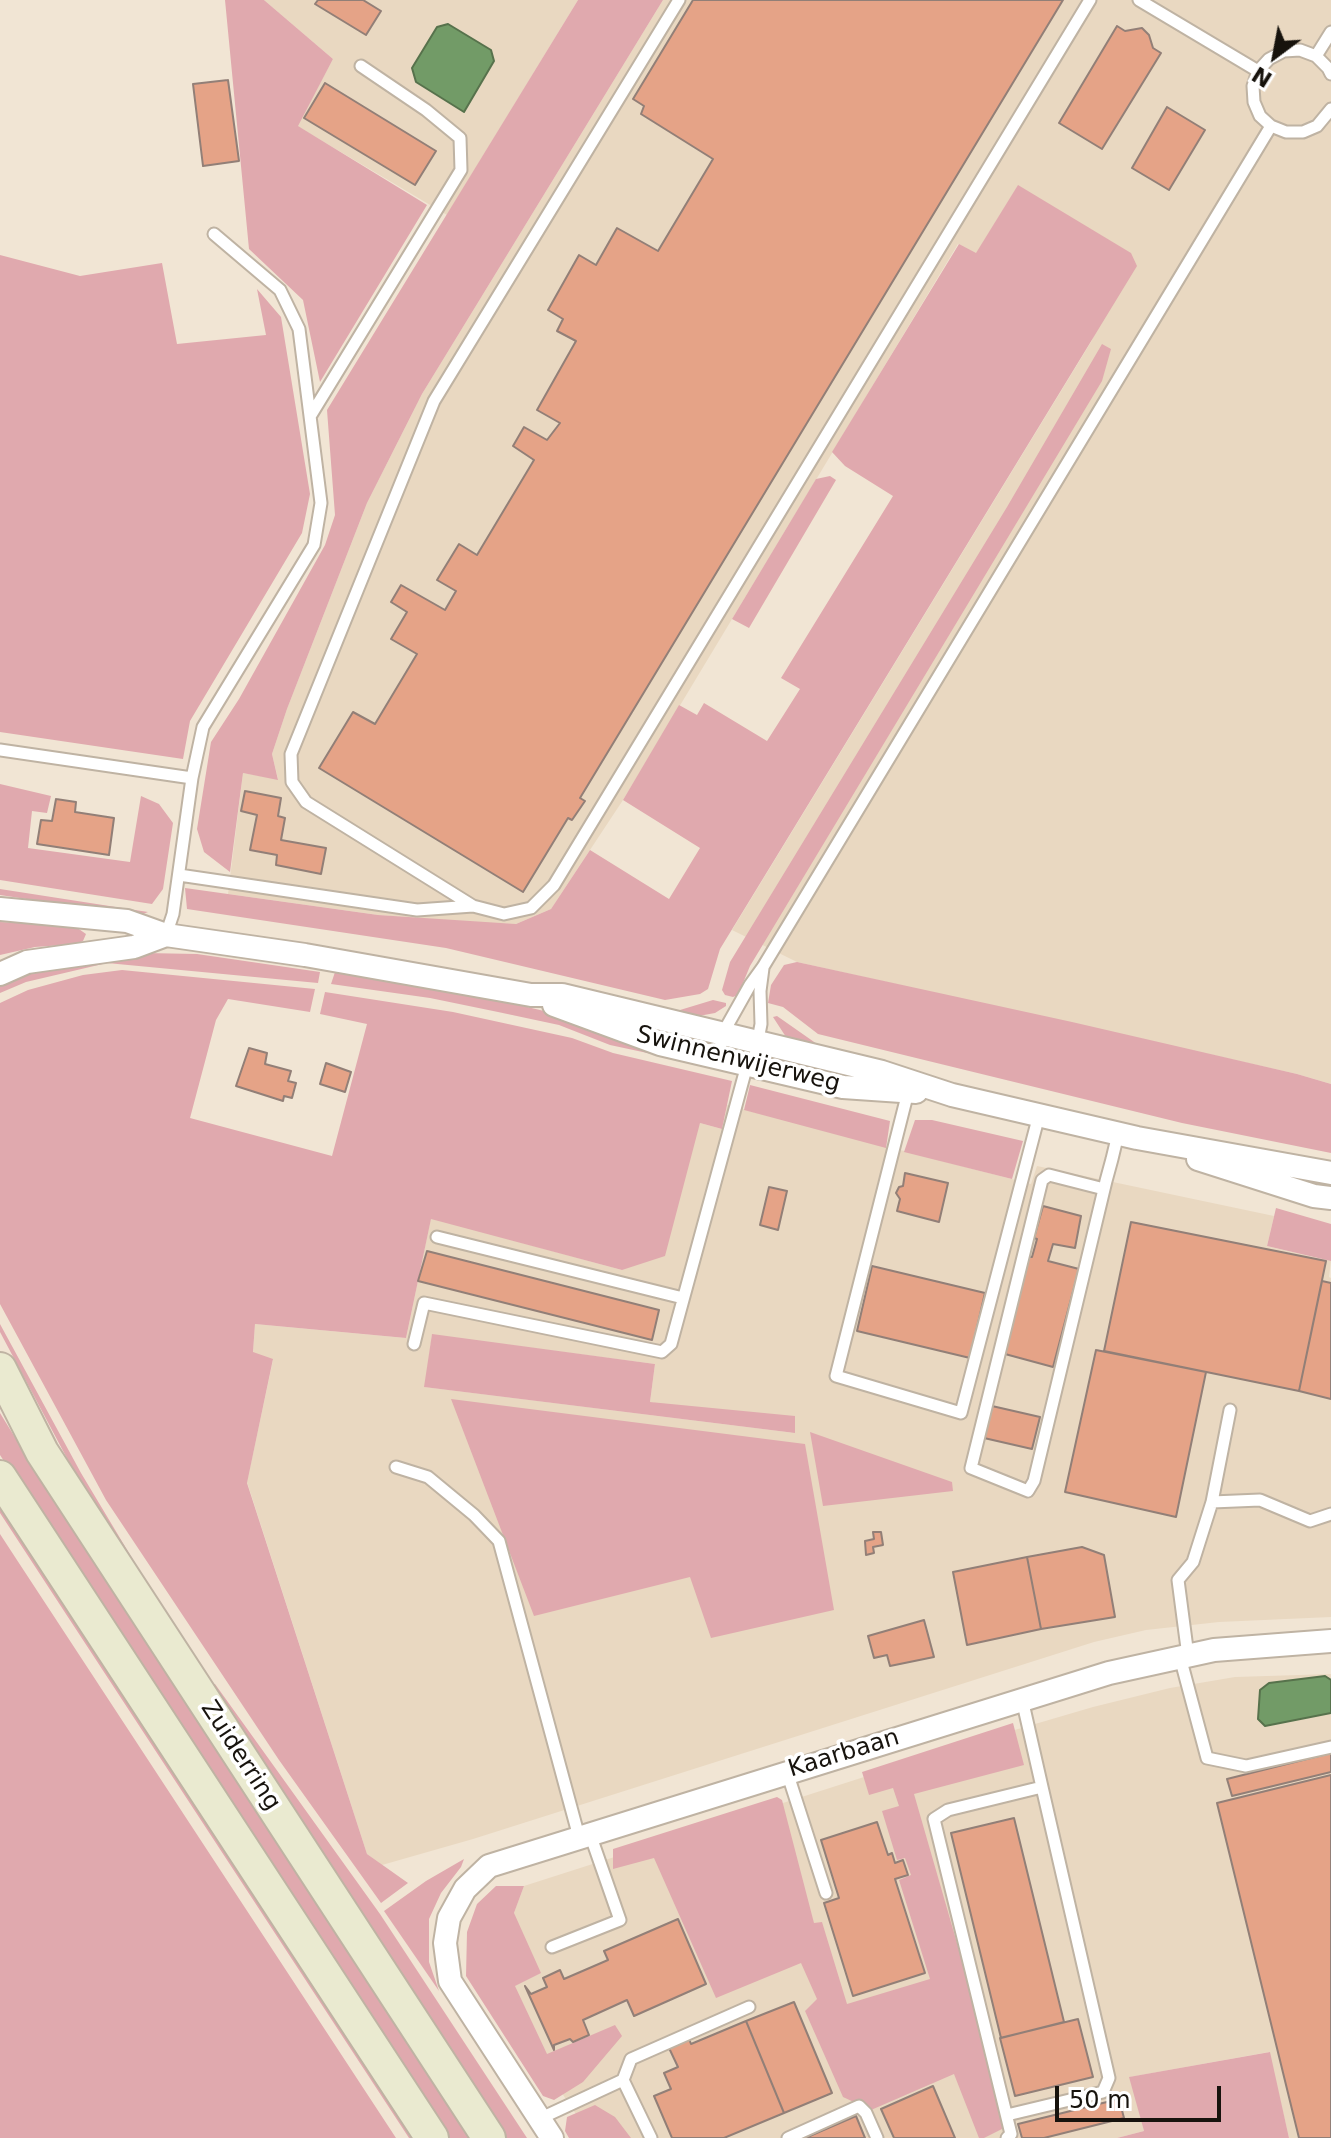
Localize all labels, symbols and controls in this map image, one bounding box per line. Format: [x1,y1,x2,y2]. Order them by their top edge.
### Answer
north arrow [1235,16,1315,96]
text: N [1248,61,1276,92]
street label: Swinnenwijerweg [633,1021,843,1099]
street label: Zuiderring [194,1696,286,1816]
street label: Kaarbaan [785,1723,903,1785]
scale bar [1059,2070,1225,2120]
text: 50 m [1069,2086,1131,2114]

